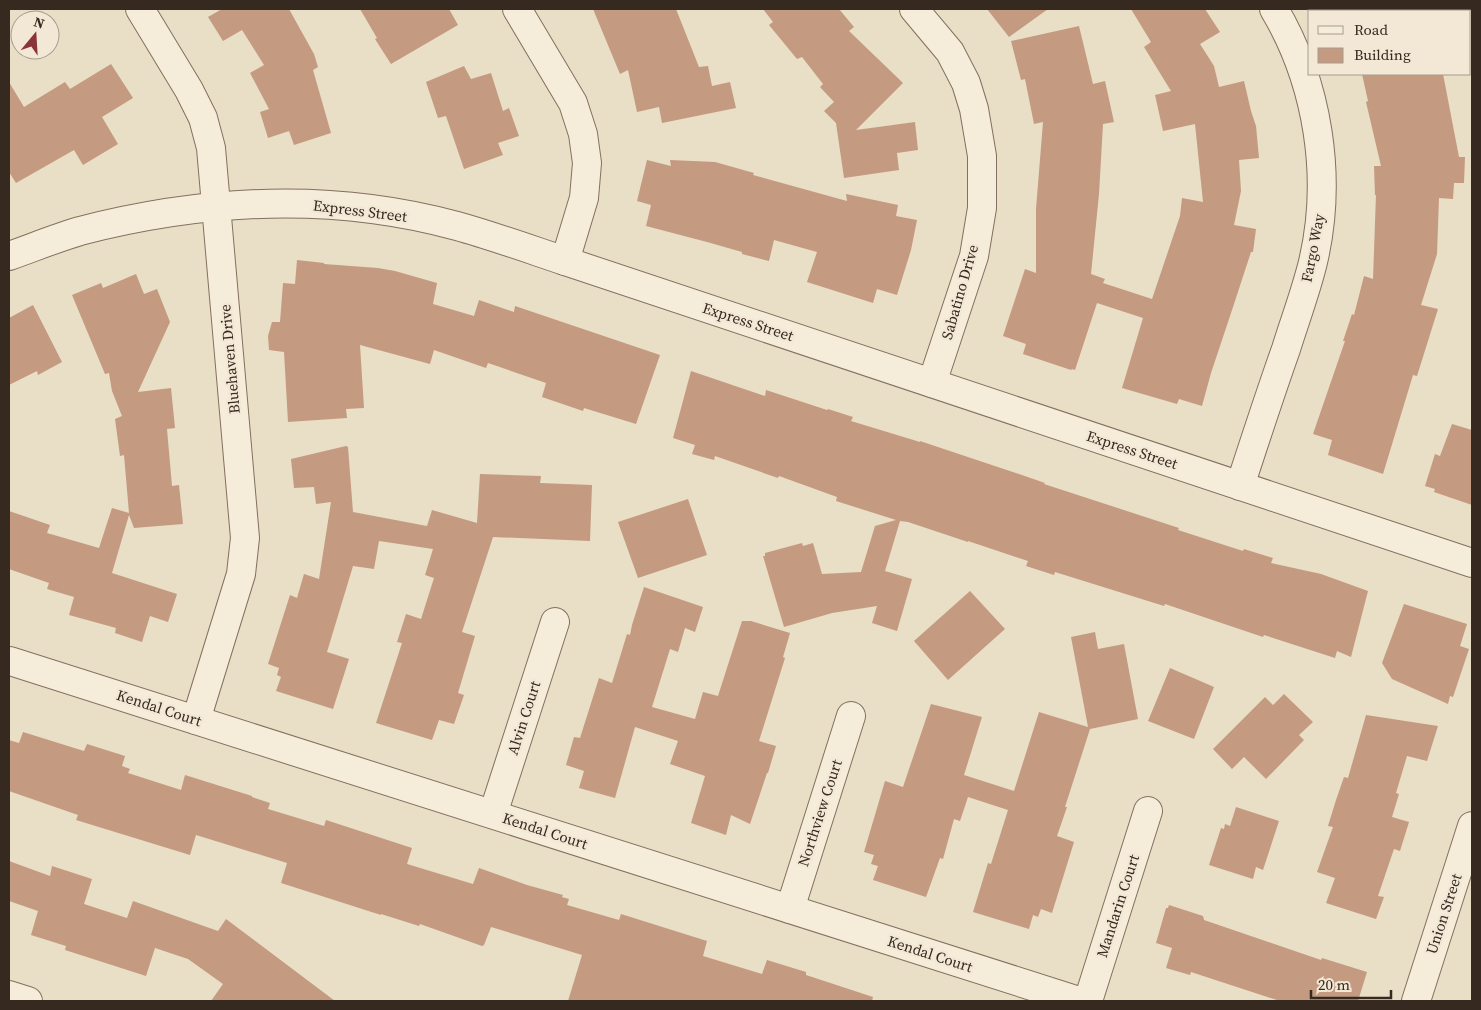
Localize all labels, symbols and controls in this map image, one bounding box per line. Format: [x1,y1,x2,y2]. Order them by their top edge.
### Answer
north arrow [10,10,60,60]
legend [1308,10,1471,75]
text: N [31,12,47,34]
text: Road [1354,19,1388,40]
text: Building [1354,44,1411,65]
street label: Express Street [312,194,408,227]
street label: Fargo Way [1296,212,1329,284]
street label: Sabatino Drive [936,242,983,342]
street label: Express Street [700,297,796,346]
street label: Bluehaven Drive [214,303,245,415]
street label: Express Street [1084,425,1180,474]
street label: Alvin Court [502,678,545,758]
street label: Kendal Court [114,684,204,731]
street label: Northview Court [792,756,847,869]
street label: Kendal Court [500,807,590,854]
street label: Mandarin Court [1091,852,1144,960]
street label: Union Street [1421,871,1466,957]
street label: Kendal Court [885,930,975,977]
scale bar [1311,968,1391,1000]
text: 20 m [1318,974,1350,995]

